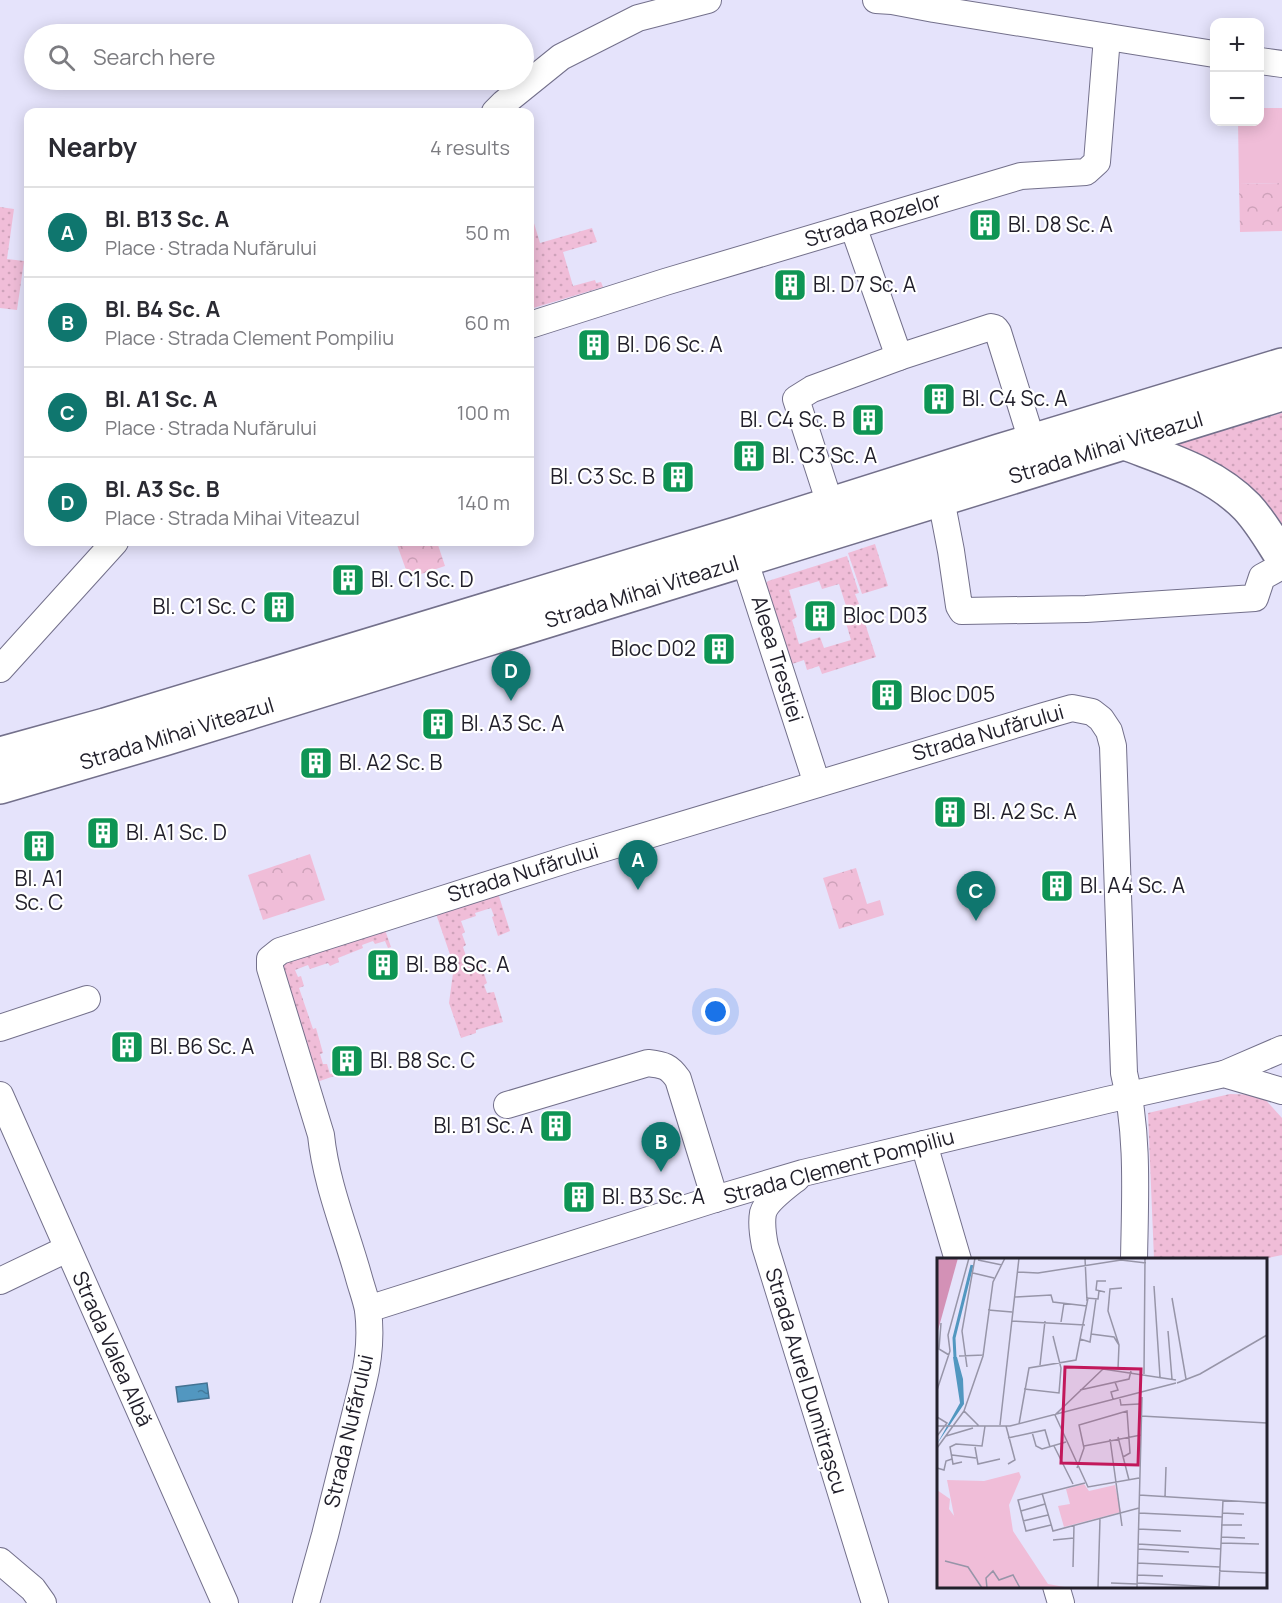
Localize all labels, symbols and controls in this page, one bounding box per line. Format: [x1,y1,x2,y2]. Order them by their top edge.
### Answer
map controls [1210,18,1264,126]
button: + [1210,18,1264,72]
search box [24,24,534,90]
icon: search [45,41,78,74]
text: Search here [93,42,215,72]
button: − [1210,72,1264,126]
text: Nearby [48,129,137,165]
text: 4 results [430,134,510,161]
street label: Strada Rozelor [801,185,945,253]
text: Bl. B13 Sc. A [105,204,229,234]
building icon: Bl. D8 Sc. A [967,207,1003,243]
place label: Bl. D8 Sc. A [1008,210,1113,238]
text: A [61,219,74,246]
text: 50 m [465,219,510,246]
text: Place · Strada Nufărului [105,234,317,261]
building icon: Bl. D7 Sc. A [772,267,808,303]
place label: Bl. D7 Sc. A [813,270,916,298]
text: Bl. B4 Sc. A [105,294,220,324]
text: B [61,309,74,336]
text: 60 m [464,309,510,336]
text: Place · Strada Clement Pompiliu [105,324,394,351]
building icon: Bl. D6 Sc. A [576,327,612,363]
place label: Bl. D6 Sc. A [617,330,723,358]
building icon: Bl. C4 Sc. A [921,381,957,417]
text: Bl. A1 Sc. A [105,384,217,414]
place label: Bl. C4 Sc. A [962,384,1067,412]
text: C [60,399,75,426]
text: 100 m [457,399,510,426]
building icon: Bl. C4 Sc. B [850,402,886,438]
street label: Strada Mihai Viteazul [1005,404,1206,490]
place label: Bl. C4 Sc. B [740,405,845,433]
text: Place · Strada Nufărului [105,414,317,441]
building icon: Bl. C3 Sc. A [731,438,767,474]
place label: Bl. C3 Sc. A [772,441,877,469]
building icon: Bl. C3 Sc. B [660,459,696,495]
place label: Bl. C3 Sc. B [550,462,655,490]
text: Bl. A3 Sc. B [105,474,220,504]
text: D [60,489,75,516]
text: 140 m [457,489,510,516]
text: Place · Strada Mihai Viteazul [105,504,360,531]
street label: Strada Mihai Viteazul [541,548,742,634]
building icon: Bl. C1 Sc. D [330,562,366,598]
place label: Bl. C1 Sc. D [371,565,474,593]
building icon: Bl. C1 Sc. C [261,589,297,625]
place label: Bl. C1 Sc. C [153,592,256,620]
street label: Aleea Trestiei [745,592,811,725]
building icon: Bloc D03 [802,598,838,634]
place label: Bloc D03 [843,601,928,629]
building icon: Bloc D02 [701,631,737,667]
place label: Bloc D02 [611,634,696,662]
pin: D [492,652,530,701]
building icon: Bloc D05 [869,677,905,713]
place label: Bloc D05 [910,680,995,708]
street label: Strada Mihai Viteazul [76,690,277,776]
street label: Strada Nufărului [909,697,1067,767]
building icon: Bl. A3 Sc. A [420,706,456,742]
place label: Bl. A3 Sc. A [461,709,564,737]
building icon: Bl. A2 Sc. B [298,745,334,781]
place label: Bl. A2 Sc. B [339,748,442,776]
building icon: Bl. A2 Sc. A [932,794,968,830]
place label: Bl. A2 Sc. A [973,797,1077,825]
building icon: Bl. A1 Sc. D [85,815,121,851]
place label: Bl. A1 Sc. D [126,818,227,846]
building icon: Bl. A1 Sc. C [21,828,57,864]
street label: Strada Nufărului [444,836,602,908]
pin: A [618,840,658,890]
place label: Bl. A1 Sc. C [15,864,63,916]
building icon: Bl. A4 Sc. A [1039,868,1075,904]
place label: Bl. A4 Sc. A [1080,871,1185,899]
pin: C [956,872,996,921]
building icon: Bl. B8 Sc. A [365,947,401,983]
place label: Bl. B8 Sc. A [406,950,510,978]
your location [701,997,730,1026]
building icon: Bl. B6 Sc. A [109,1029,145,1065]
place label: Bl. B6 Sc. A [150,1032,254,1060]
building icon: Bl. B8 Sc. C [329,1043,365,1079]
place label: Bl. B8 Sc. C [370,1046,475,1074]
building icon: Bl. B1 Sc. A [538,1108,574,1144]
place label: Bl. B1 Sc. A [433,1111,533,1139]
pin: B [642,1122,680,1172]
street label: Strada Clement Pompiliu [720,1122,957,1210]
building icon: Bl. B3 Sc. A [561,1179,597,1215]
place label: Bl. B3 Sc. A [602,1182,705,1210]
inset map [937,1258,1267,1588]
street label: Strada Aurel Dumitrașcu [759,1264,855,1497]
street label: Strada Valea Albă [66,1267,160,1431]
street label: Strada Nufărului [317,1351,379,1510]

